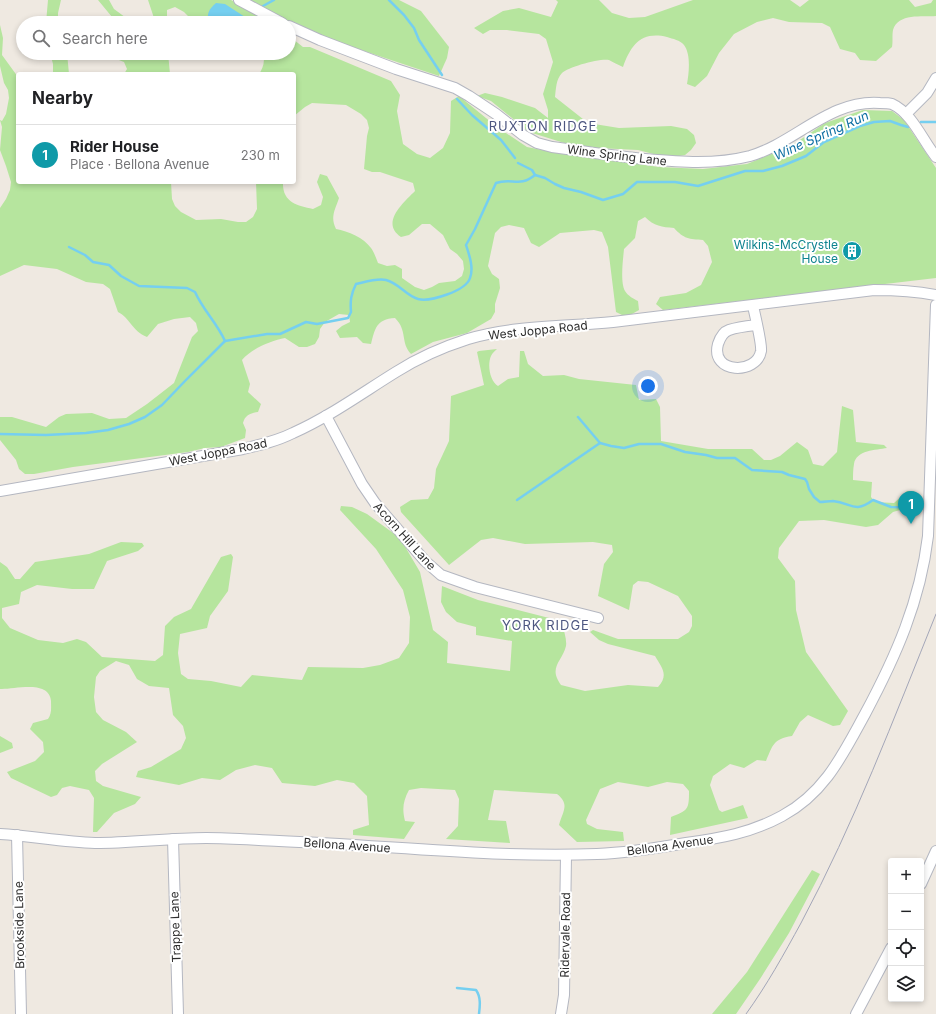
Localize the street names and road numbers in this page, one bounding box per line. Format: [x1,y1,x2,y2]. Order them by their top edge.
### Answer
street label: Wine Spring Lane [566,141,668,169]
street label: West Joppa Road [488,317,588,343]
street label: West Joppa Road [168,435,268,469]
street label: Acorn Hill Lane [371,499,439,573]
street label: Bellona Avenue [626,832,714,858]
street label: Bellona Avenue [303,834,391,856]
street label: Brookside Lane [11,881,27,969]
street label: Trappe Lane [166,891,184,963]
street label: Ridervale Road [557,892,573,978]

